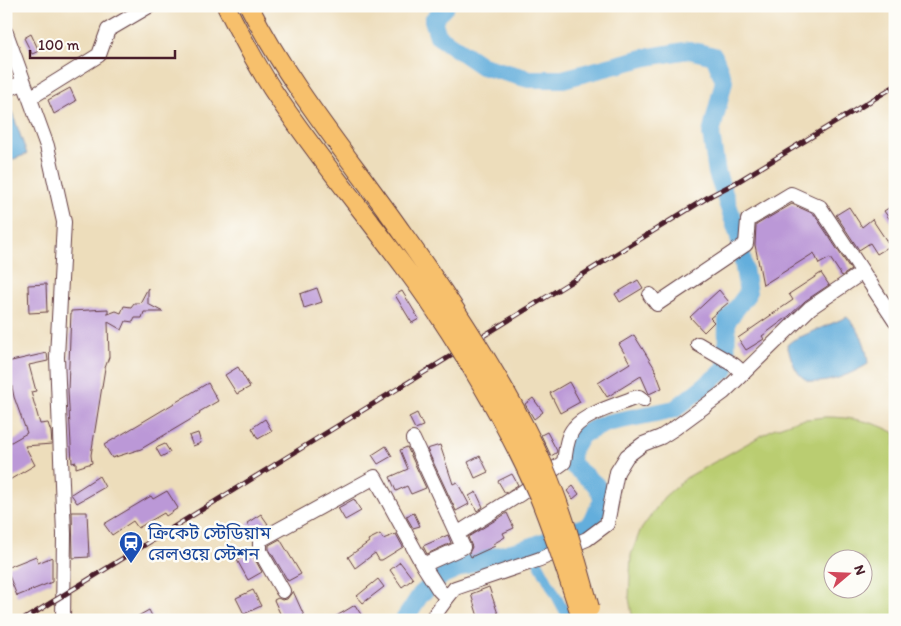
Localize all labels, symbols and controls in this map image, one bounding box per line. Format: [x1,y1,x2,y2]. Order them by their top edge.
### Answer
scale bar [30,28,175,60]
text: 100 m [38,36,80,54]
place label: ক্রিকেট স্টেডিয়াম রেলওয়ে স্টেশন [147,522,272,565]
station icon: ক্রিকেট স্টেডিয়াম রেলওয়ে স্টেশন [118,530,144,564]
north arrow [824,548,874,598]
text: N [850,563,869,577]

